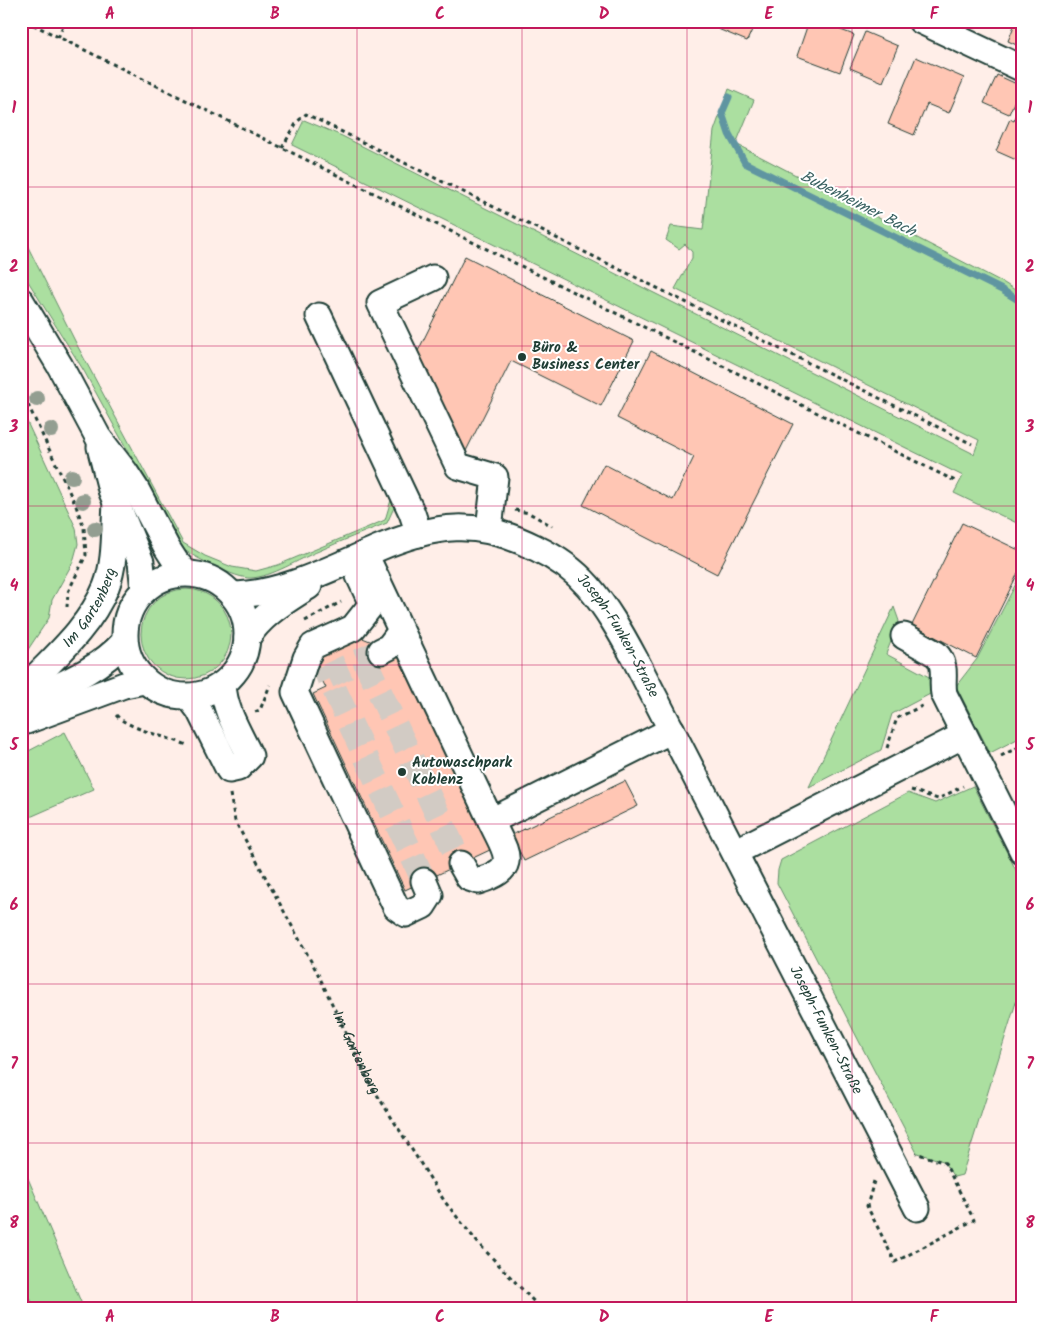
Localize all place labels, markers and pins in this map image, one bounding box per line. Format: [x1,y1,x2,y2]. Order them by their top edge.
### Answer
place label: Büro & Business Center [532,336,640,377]
marker: Büro & Business Center [516,351,528,363]
place label: Autowaschpark Koblenz [412,751,513,792]
marker: Autowaschpark Koblenz [396,766,408,778]

